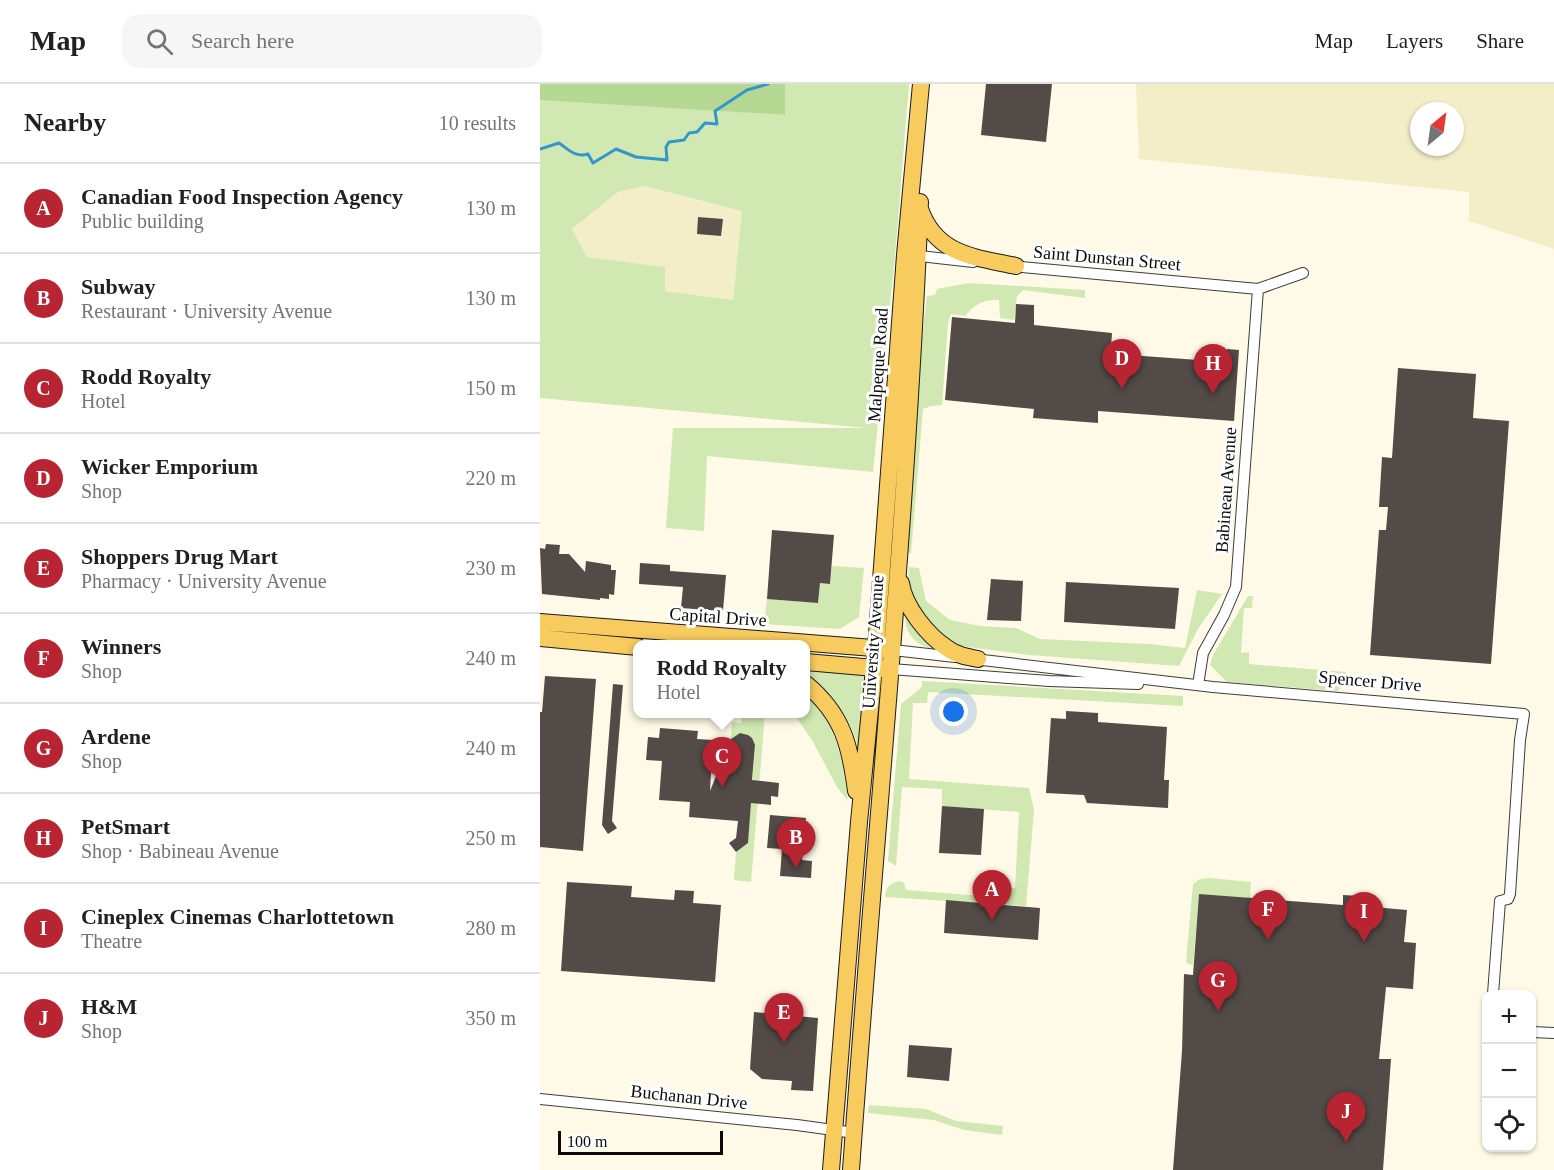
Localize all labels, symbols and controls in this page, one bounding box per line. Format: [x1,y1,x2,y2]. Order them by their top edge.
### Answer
search box [122,14,542,68]
text: Map [30,25,86,56]
icon: search [143,25,176,58]
text: Search here [191,28,294,53]
text: Map [1315,29,1353,53]
text: Layers [1386,29,1443,53]
text: Share [1476,29,1524,53]
north arrow [1410,102,1464,156]
text: Nearby [24,108,106,137]
text: 10 results [439,112,516,134]
text: Canadian Food Inspection Agency [81,184,403,209]
text: A [36,197,51,219]
text: 130 m [465,197,516,219]
text: Public building [81,210,204,232]
street label: Saint Dunstan Street [1032,242,1182,274]
text: Subway [81,274,156,299]
text: B [37,287,50,309]
text: 130 m [465,287,516,309]
text: Restaurant · University Avenue [81,300,332,322]
street label: Malpeque Road [864,307,892,423]
pin: D [1102,340,1142,389]
pin: H [1194,344,1232,394]
text: Rodd Royalty [81,364,211,389]
text: C [36,377,51,399]
text: 150 m [465,377,516,399]
text: Hotel [81,390,125,412]
street label: Babineau Avenue [1212,426,1240,554]
text: Wicker Emporium [81,454,258,479]
text: D [36,467,51,489]
text: 220 m [465,467,516,489]
text: Shop [81,480,122,502]
text: Shoppers Drug Mart [81,544,278,569]
text: E [37,557,50,579]
text: 230 m [465,557,516,579]
text: Pharmacy · University Avenue [81,570,327,592]
street label: University Avenue [858,574,888,710]
street label: Capital Drive [669,604,767,630]
text: Winners [81,634,161,659]
popup [633,640,810,718]
text: F [37,647,50,669]
text: 240 m [465,647,516,669]
text: Rodd Royalty [656,655,787,680]
text: Shop [81,660,122,682]
street label: Spencer Drive [1318,667,1422,695]
text: Hotel [656,681,701,703]
your location [939,697,968,726]
text: Ardene [81,724,151,749]
text: G [36,737,51,759]
text: 240 m [465,737,516,759]
pin: C [702,738,741,787]
text: Shop [81,750,122,772]
text: PetSmart [81,814,170,839]
pin: B [776,818,816,868]
text: H [36,827,51,849]
text: 250 m [465,827,516,849]
text: Shop · Babineau Avenue [81,840,279,862]
pin: A [972,870,1012,920]
pin: F [1248,890,1288,940]
pin: I [1344,892,1384,942]
text: Cineplex Cinemas Charlottetown [81,904,394,929]
text: I [40,917,47,939]
text: 280 m [465,917,516,939]
text: Theatre [81,930,142,952]
pin: G [1198,962,1238,1011]
map controls [1482,990,1536,1152]
button: + [1482,990,1536,1044]
text: H&M [81,994,137,1019]
pin: E [764,994,804,1043]
text: J [39,1007,49,1029]
text: 350 m [465,1007,516,1029]
text: Shop [81,1020,122,1042]
button: − [1482,1044,1536,1098]
street label: Buchanan Drive [630,1081,748,1113]
pin: J [1326,1092,1366,1142]
button: locate [1482,1098,1536,1152]
scale bar [558,1128,723,1156]
text: 100 m [567,1133,607,1150]

